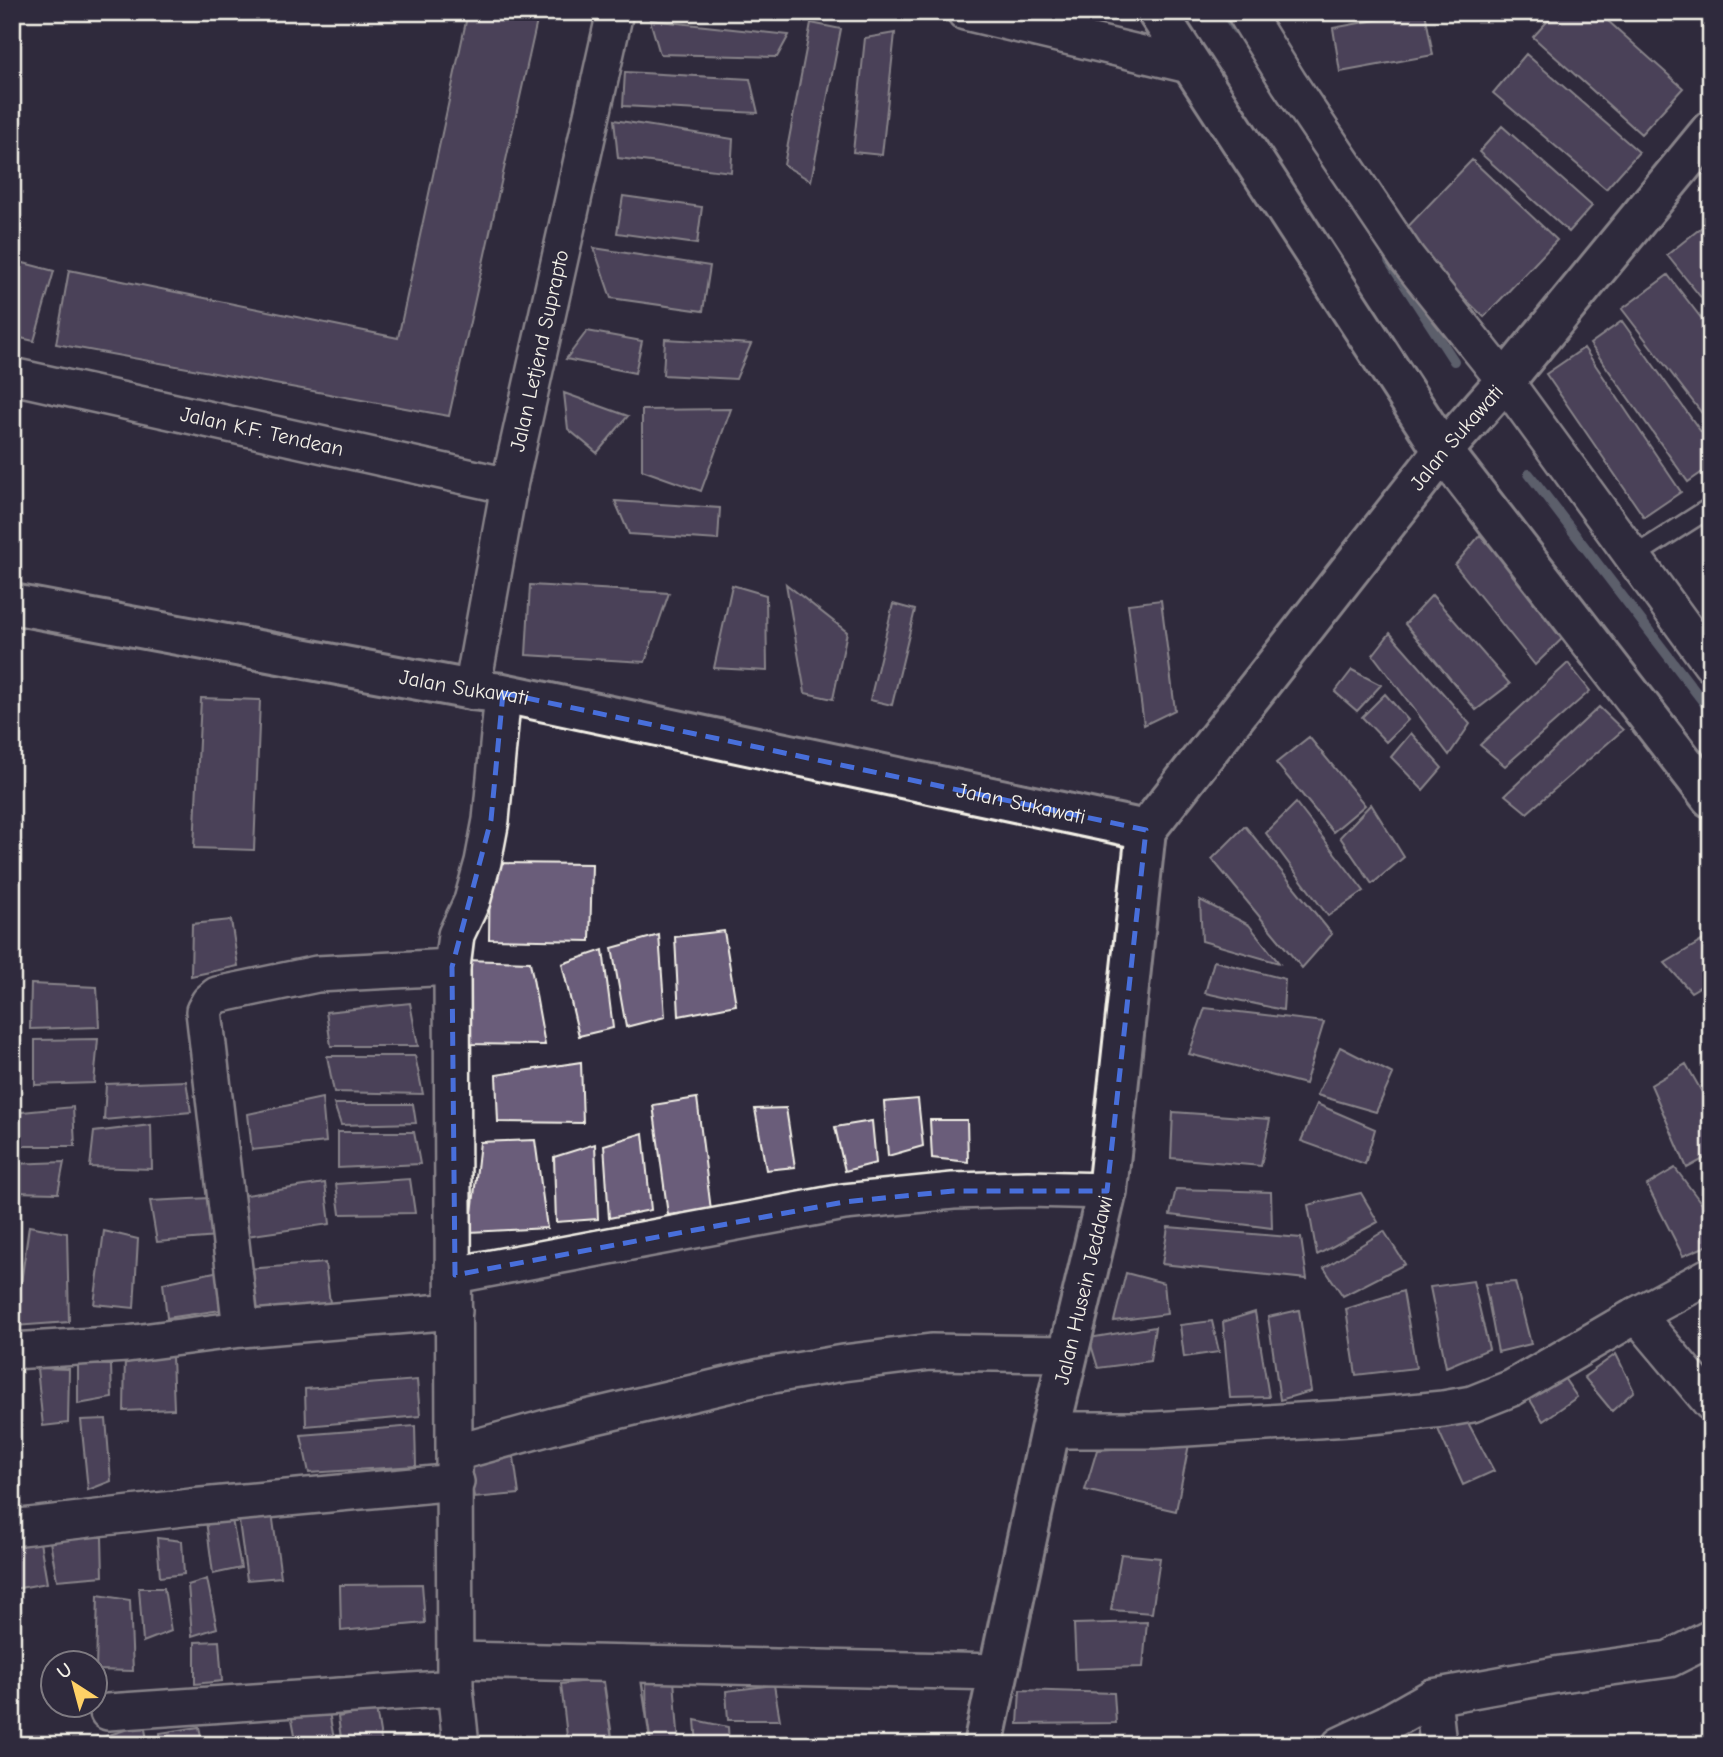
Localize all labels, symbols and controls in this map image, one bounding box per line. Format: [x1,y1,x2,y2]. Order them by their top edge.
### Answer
street label: Jalan Letjend Suprapto [505,247,573,454]
street label: Jalan Sukawati [1405,380,1508,495]
street label: Jalan K.F. Tendean [178,402,346,461]
street label: Jalan Sukawati [397,665,531,710]
street label: Jalan Sukawati [955,778,1088,829]
street label: Jalan Husein Jeddawi [1049,1193,1118,1387]
north arrow [38,1648,108,1718]
text: U [53,1658,76,1684]

